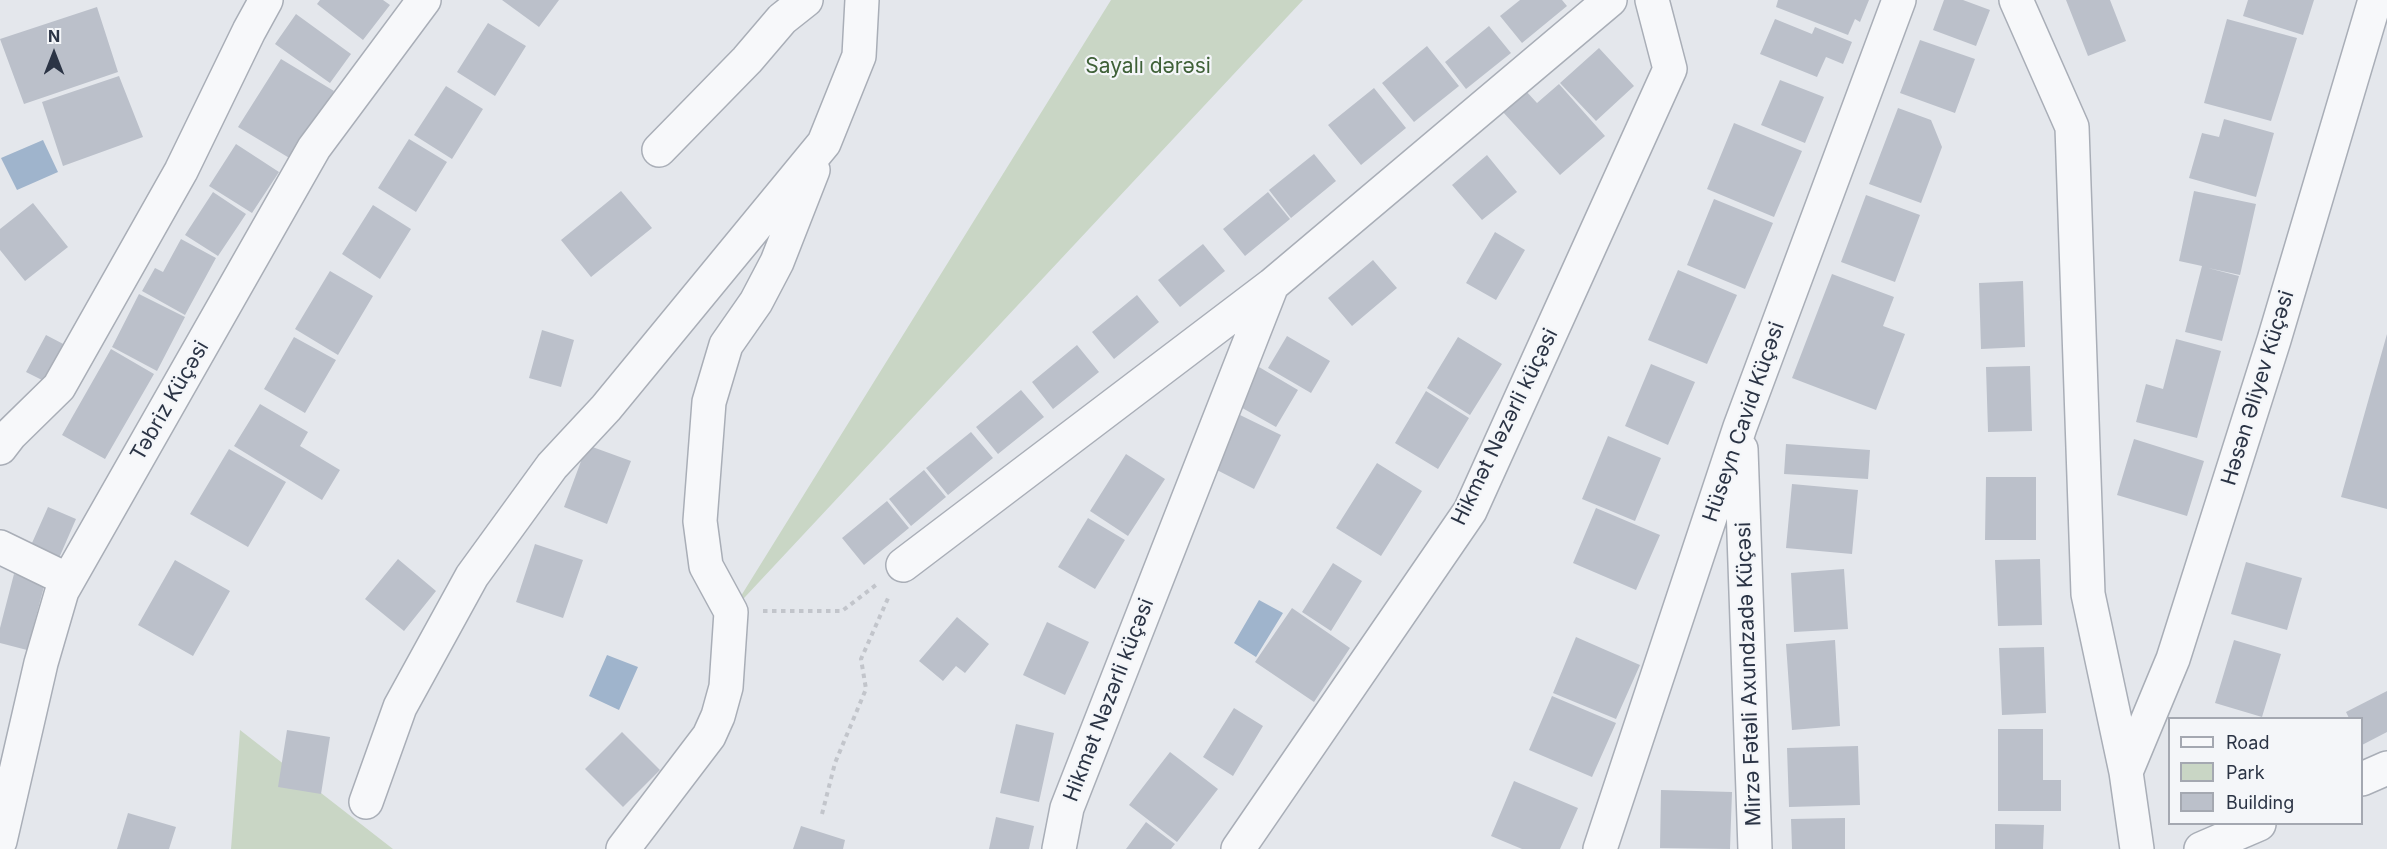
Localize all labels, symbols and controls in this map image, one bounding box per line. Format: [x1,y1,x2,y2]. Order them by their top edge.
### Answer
north arrow [24,24,84,84]
text: N [48,26,60,46]
park label: Sayalı dərəsi [1085,54,1211,80]
street label: Həsən Əliyev Küçəsi [2216,287,2300,489]
street label: Hüseyn Cavid Küçəsi [1698,319,1790,525]
street label: Hikmət Nəzərli küçəsi [1446,325,1564,529]
street label: Təbriz Küçəsi [126,337,214,465]
street label: Mirzə Fətəli Axundzadə Küçəsi [1731,521,1767,827]
street label: Hikmət Nəzərli küçəsi [1059,595,1159,805]
legend [2168,717,2363,825]
text: Road [2226,732,2269,753]
text: Park [2226,762,2265,783]
text: Building [2226,792,2294,813]

